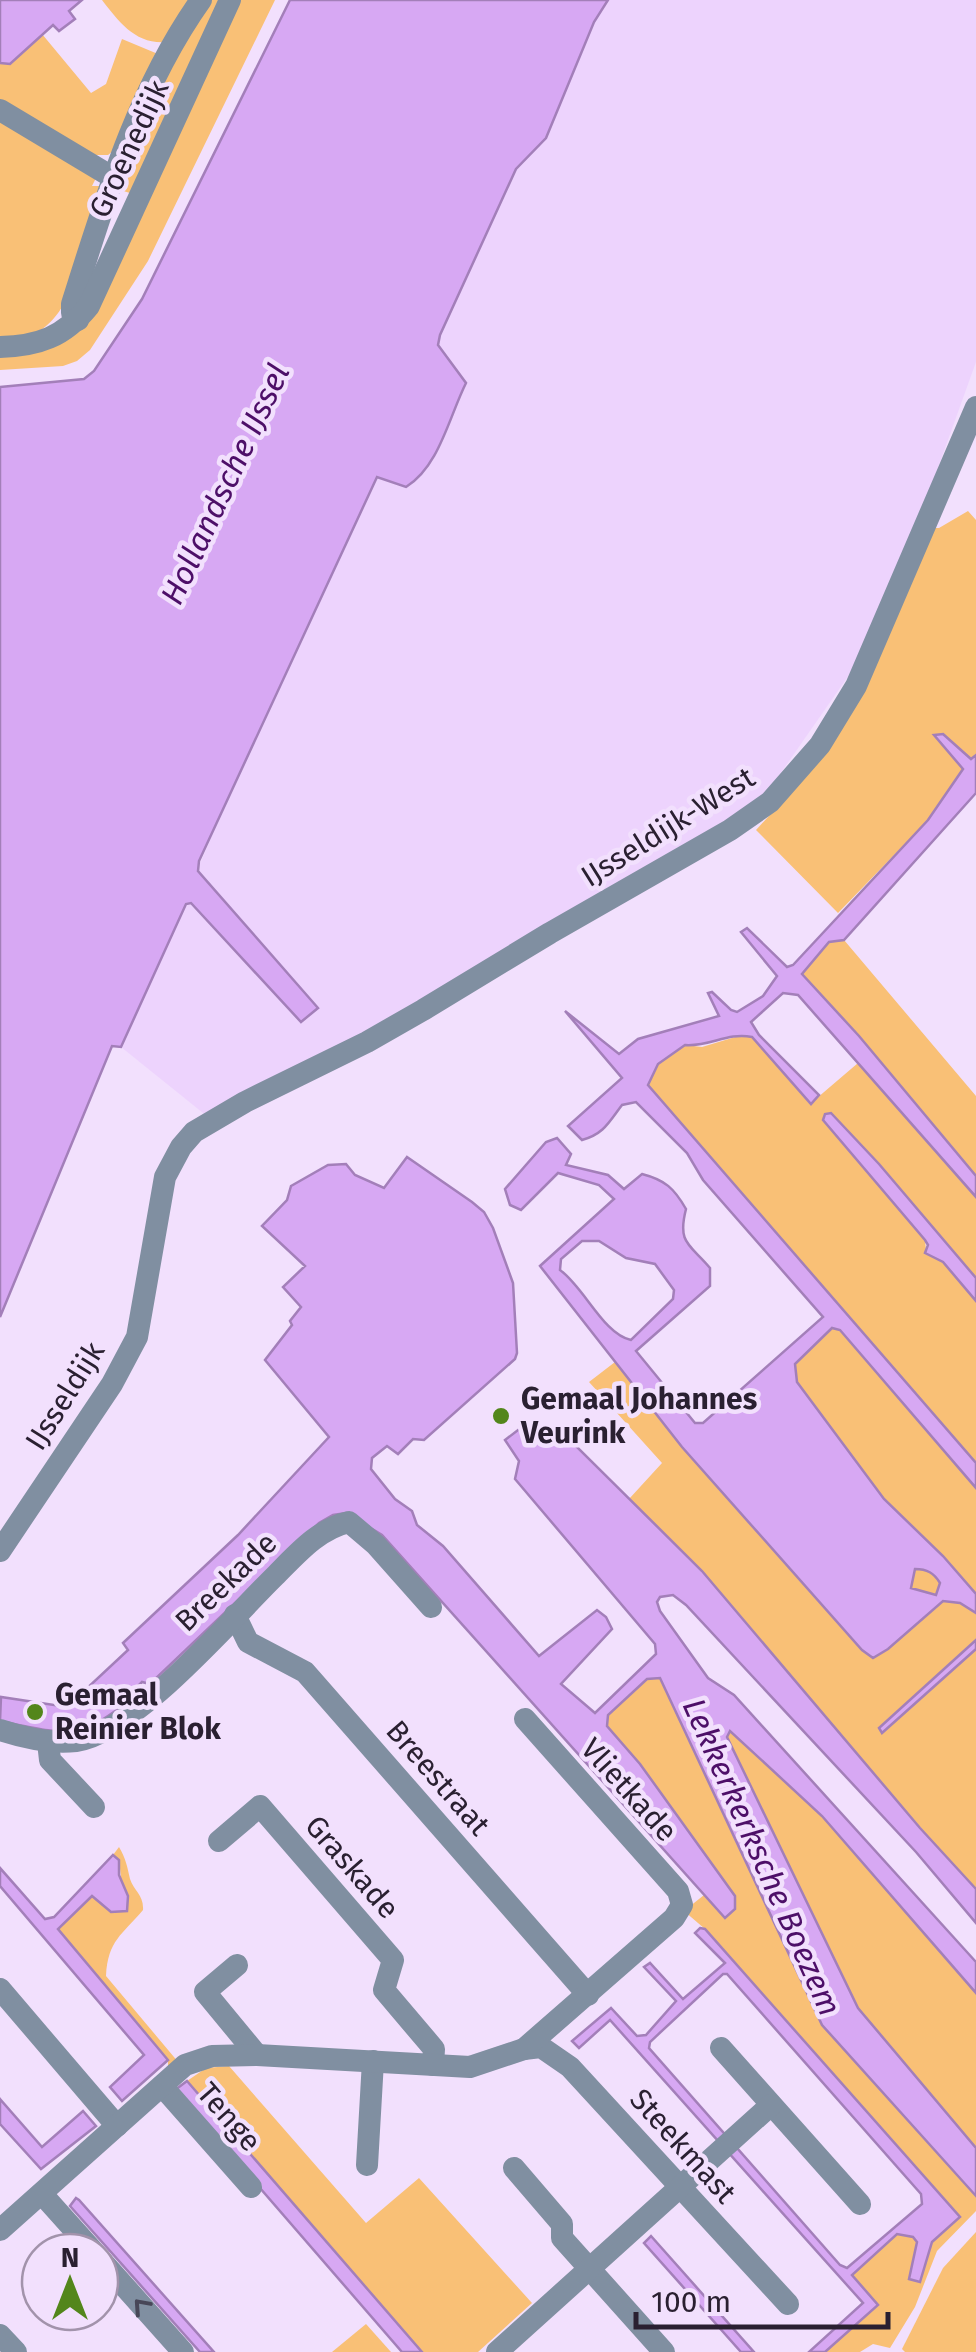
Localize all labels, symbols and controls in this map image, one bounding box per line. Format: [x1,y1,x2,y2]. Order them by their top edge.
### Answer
street label: Groenedijk [82,74,177,223]
water label: Hollandsche IJssel [153,358,297,610]
street label: IJsseldijk-West [575,759,761,895]
street label: IJsseldijk [18,1335,113,1457]
place label: Gemaal Johannes Veurink [520,1381,757,1451]
marker: Gemaal Johannes Veurink [490,1405,512,1427]
street label: Breekade [168,1525,284,1639]
place label: Gemaal Reinier Blok [55,1677,221,1747]
water label: Lekkerkerksche Boezem [675,1692,849,2022]
marker: Gemaal Reinier Blok [24,1701,46,1723]
street label: Breestraat [378,1713,498,1843]
street label: Vlietkade [573,1731,685,1849]
street label: Graskade [297,1808,407,1926]
street label: Tenge [189,2075,269,2159]
street label: Steekmast [622,2081,744,2211]
north arrow [20,2232,120,2332]
text: N [61,2241,79,2274]
scale bar [636,2267,888,2329]
text: 100 m [651,2284,731,2320]
one-way arrow [135,2299,153,2317]

